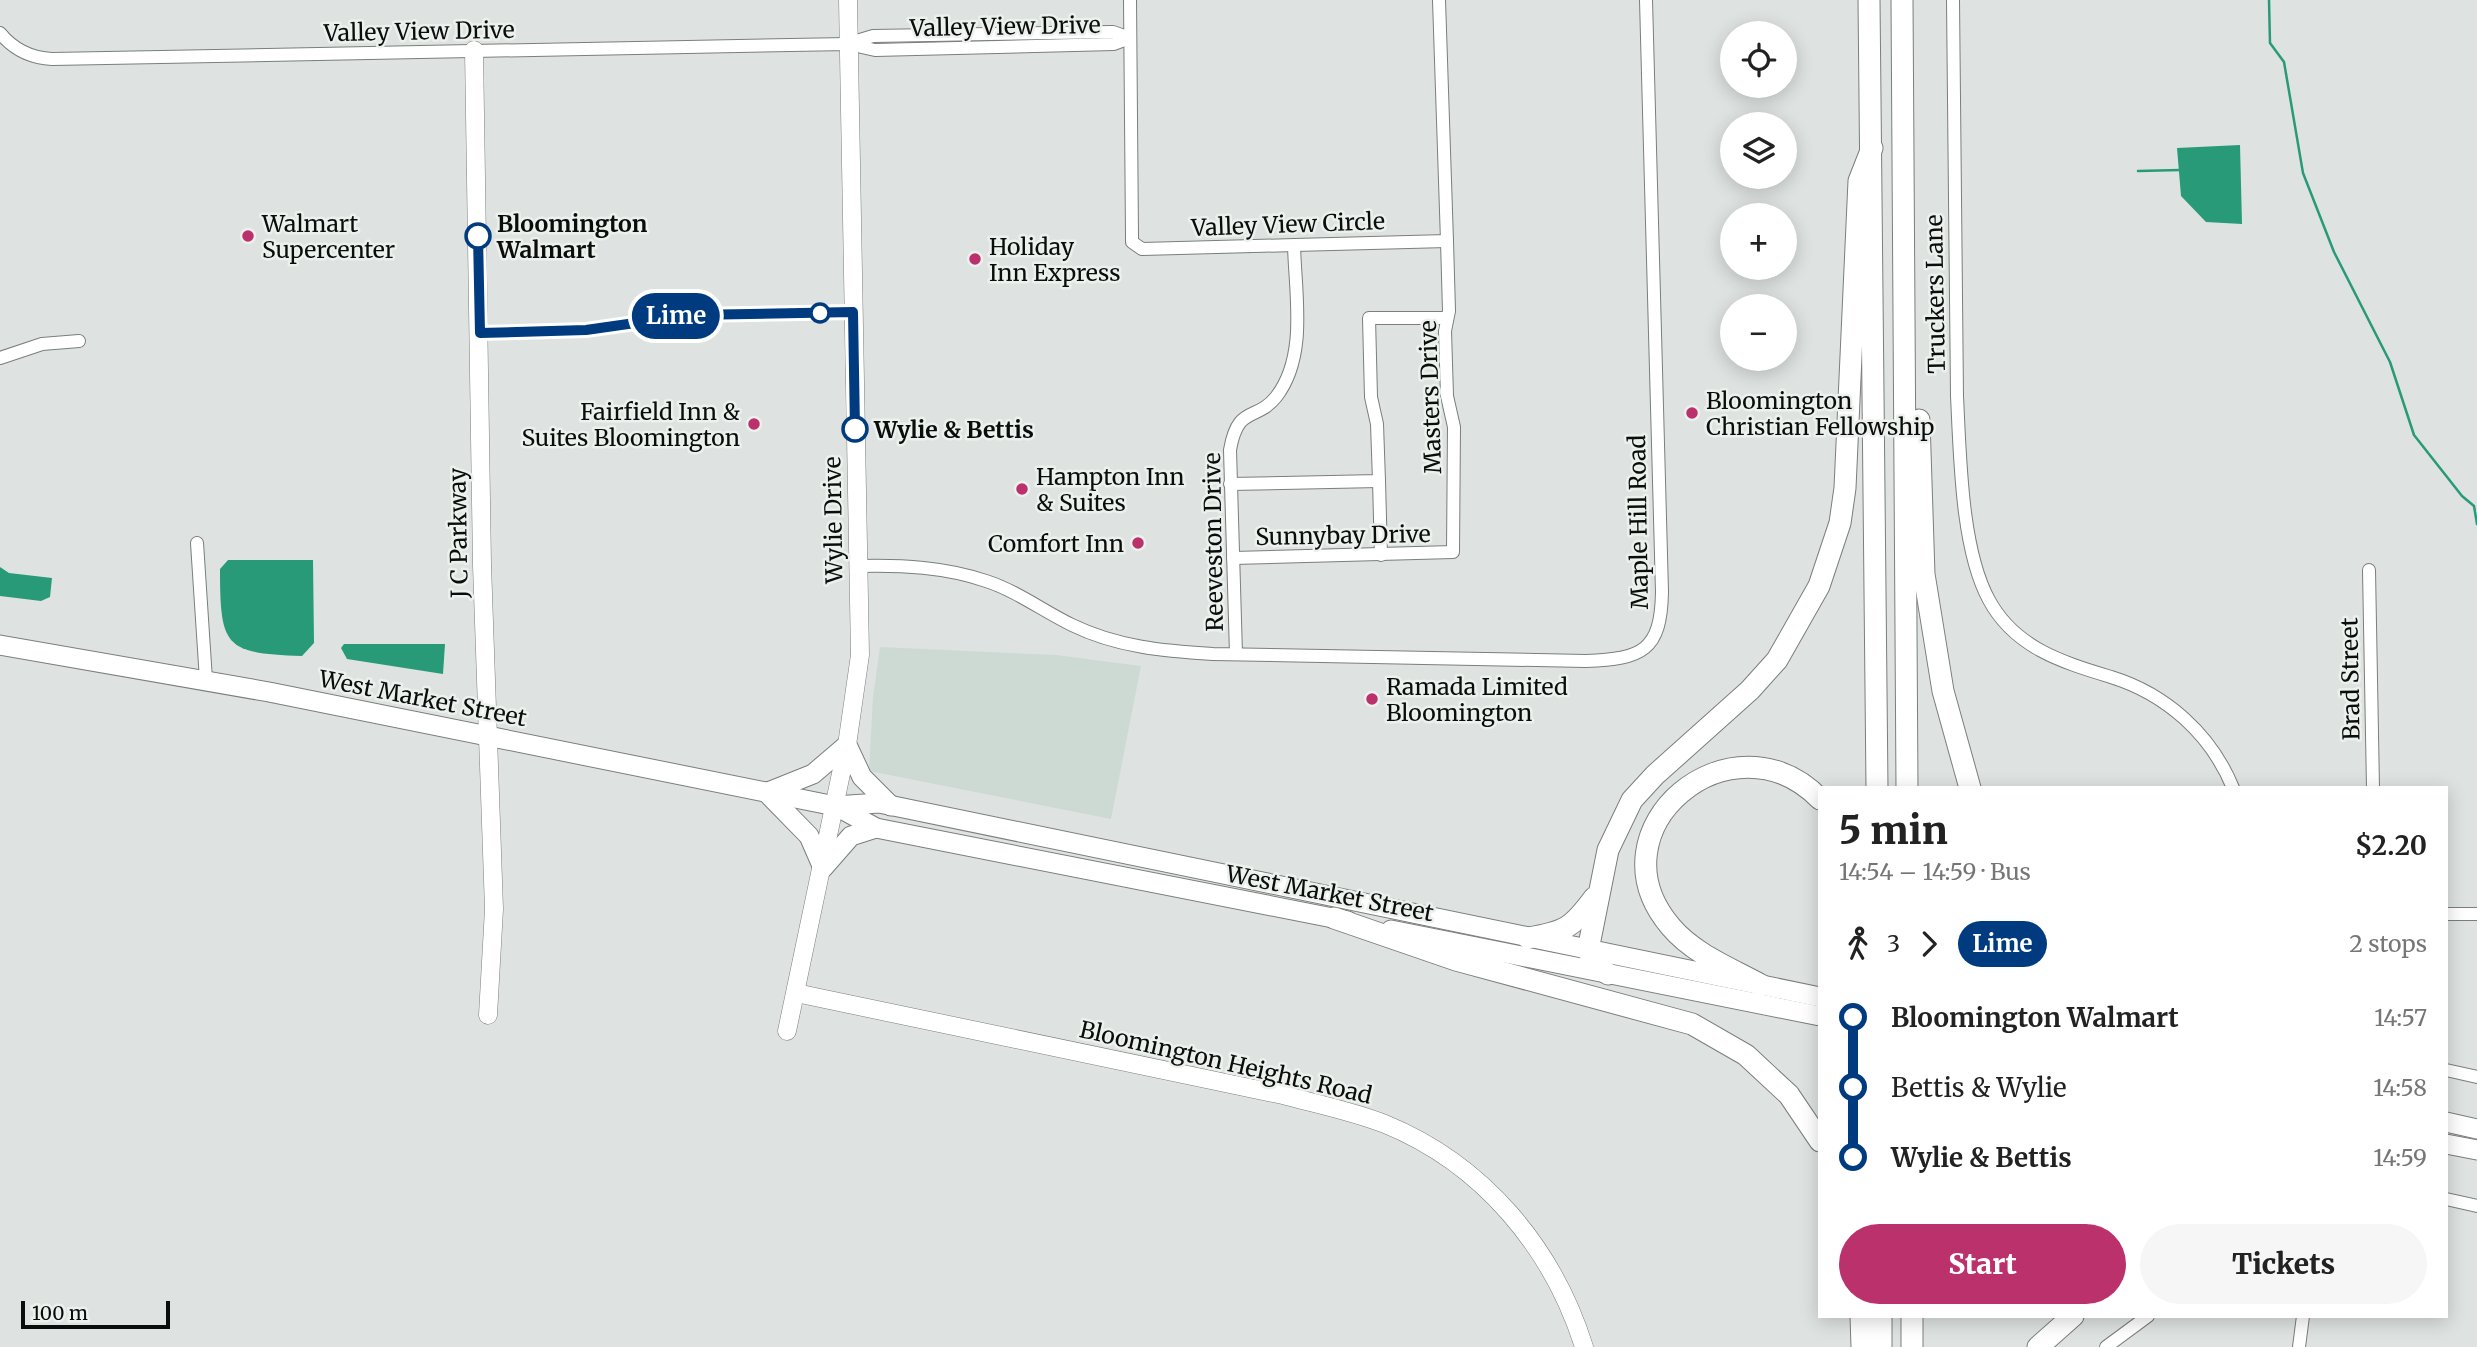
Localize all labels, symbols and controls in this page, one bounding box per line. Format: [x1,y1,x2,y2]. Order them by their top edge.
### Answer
street label: Valley View Drive [908,10,1101,42]
street label: Valley View Drive [322,15,515,47]
map controls [1720,21,1797,371]
button: locate [1720,21,1797,98]
button: layers [1720,112,1797,189]
button: + [1720,203,1797,280]
street label: Valley View Circle [1190,206,1385,242]
place label: Walmart Supercenter [261,209,395,264]
place label: Bloomington Walmart [496,209,648,264]
street label: Truckers Lane [1919,214,1951,374]
marker: Bloomington Walmart [465,223,491,249]
marker: Walmart Supercenter [240,228,256,244]
place label: Holiday Inn Express [989,232,1120,287]
marker: Holiday Inn Express [967,251,983,267]
line badge: Lime [627,293,725,339]
button: − [1720,294,1797,371]
text: Lime [646,300,706,331]
unlabelled marker [810,303,830,323]
street label: Masters Drive [1413,320,1447,474]
place label: Bloomington Christian Fellowship [1706,386,1934,441]
place label: Fairfield Inn & Suites Bloomington [521,397,741,452]
marker: Bloomington Christian Fellowship [1684,405,1700,421]
place label: Wylie & Bettis [873,415,1034,444]
marker: Fairfield Inn & Suites Bloomington [746,416,762,432]
marker: Wylie & Bettis [842,416,868,442]
street label: Maple Hill Road [1622,434,1654,610]
street label: Reeveston Drive [1197,452,1229,632]
street label: Wylie Drive [817,456,849,585]
place label: Hampton Inn & Suites [1036,462,1185,517]
street label: J C Parkway [442,467,474,599]
marker: Hampton Inn & Suites [1014,481,1030,497]
street label: Sunnybay Drive [1255,519,1431,551]
place label: Comfort Inn [988,529,1124,558]
marker: Comfort Inn [1130,535,1146,551]
street label: Brad Street [2334,617,2366,741]
street label: West Market Street [316,663,529,732]
place label: Ramada Limited Bloomington [1386,672,1568,727]
marker: Ramada Limited Bloomington [1364,691,1380,707]
text: 5 min [1839,807,1948,854]
text: $2.20 [2355,829,2427,862]
text: 14:54 – 14:59 · Bus [1839,857,2031,886]
street label: West Market Street [1223,858,1436,927]
icon: walk [1839,925,1877,963]
icon: forward [1910,925,1948,963]
text: Lime [1972,928,2033,959]
text: 3 [1887,929,1900,958]
text: 2 stops [2349,929,2427,958]
text: Bloomington Walmart [1891,1001,2179,1034]
text: 14:57 [2374,1003,2427,1032]
street label: Bloomington Heights Road [1077,1014,1375,1110]
text: Bettis & Wylie [1891,1071,2067,1104]
text: 14:58 [2373,1073,2427,1102]
text: Wylie & Bettis [1891,1141,2072,1174]
text: 14:59 [2373,1143,2427,1172]
button: Start [1839,1224,2126,1304]
button: Tickets [2140,1224,2427,1304]
scale bar [21,1298,170,1330]
text: 100 m [32,1301,88,1325]

